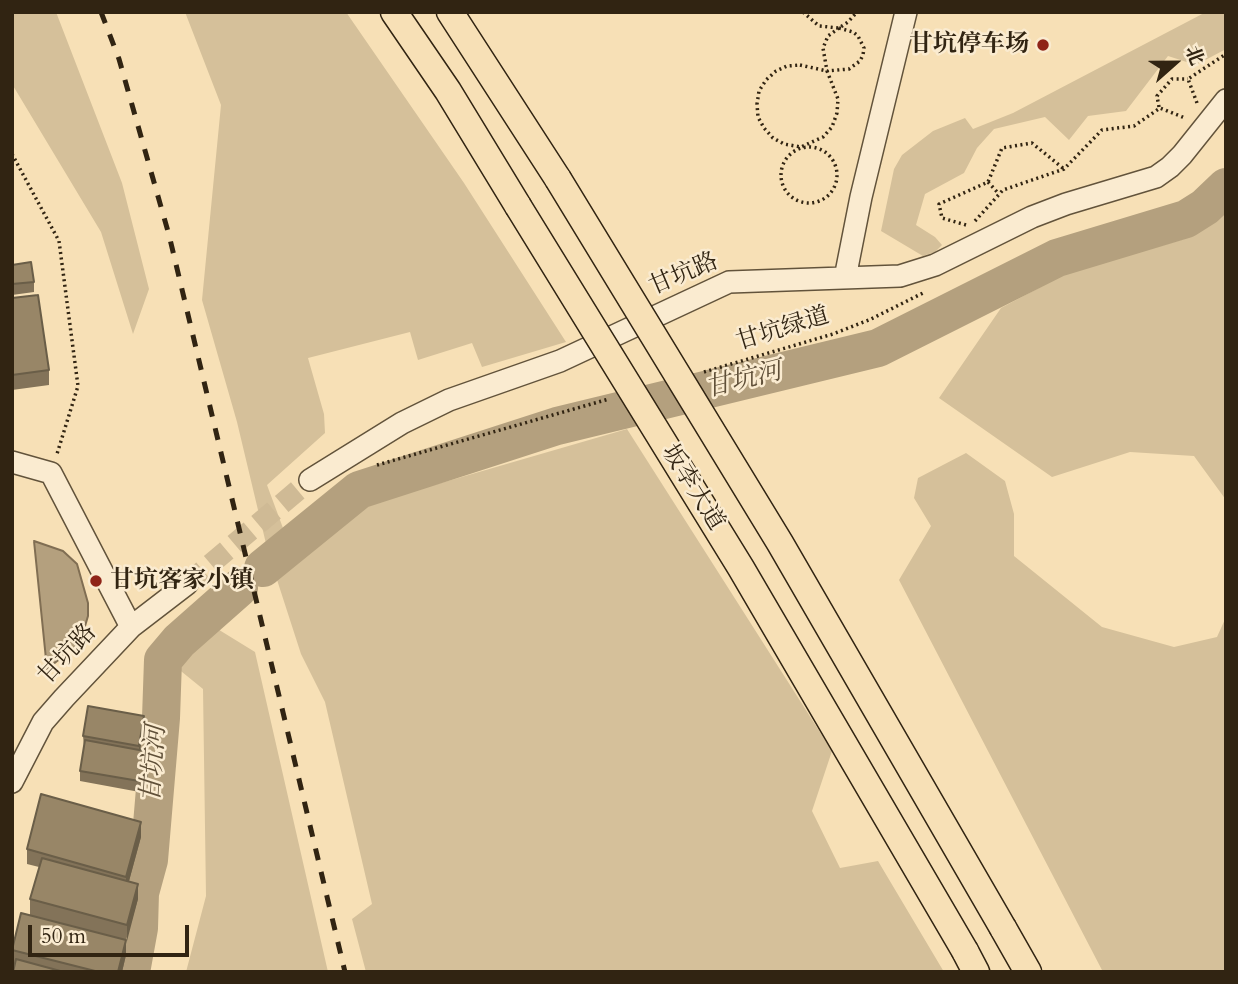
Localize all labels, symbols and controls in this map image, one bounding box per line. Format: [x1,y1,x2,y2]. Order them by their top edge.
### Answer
north arrow [1140,28,1210,98]
place label: 甘坑停车场 [909,31,1029,59]
marker: 甘坑停车场 [1035,37,1051,53]
text: 北 [1179,42,1210,69]
street label: 甘坑路 [645,248,723,302]
street label: 甘坑绿道 [733,302,833,358]
water label: 甘坑河 [702,356,786,406]
street label: 坂李大道 [654,440,730,536]
place label: 甘坑客家小镇 [110,567,254,595]
marker: 甘坑客家小镇 [88,573,104,589]
street label: 甘坑路 [33,619,103,691]
water label: 甘坑河 [137,724,173,804]
scale bar [32,911,192,955]
text: 50 m [41,922,86,951]

